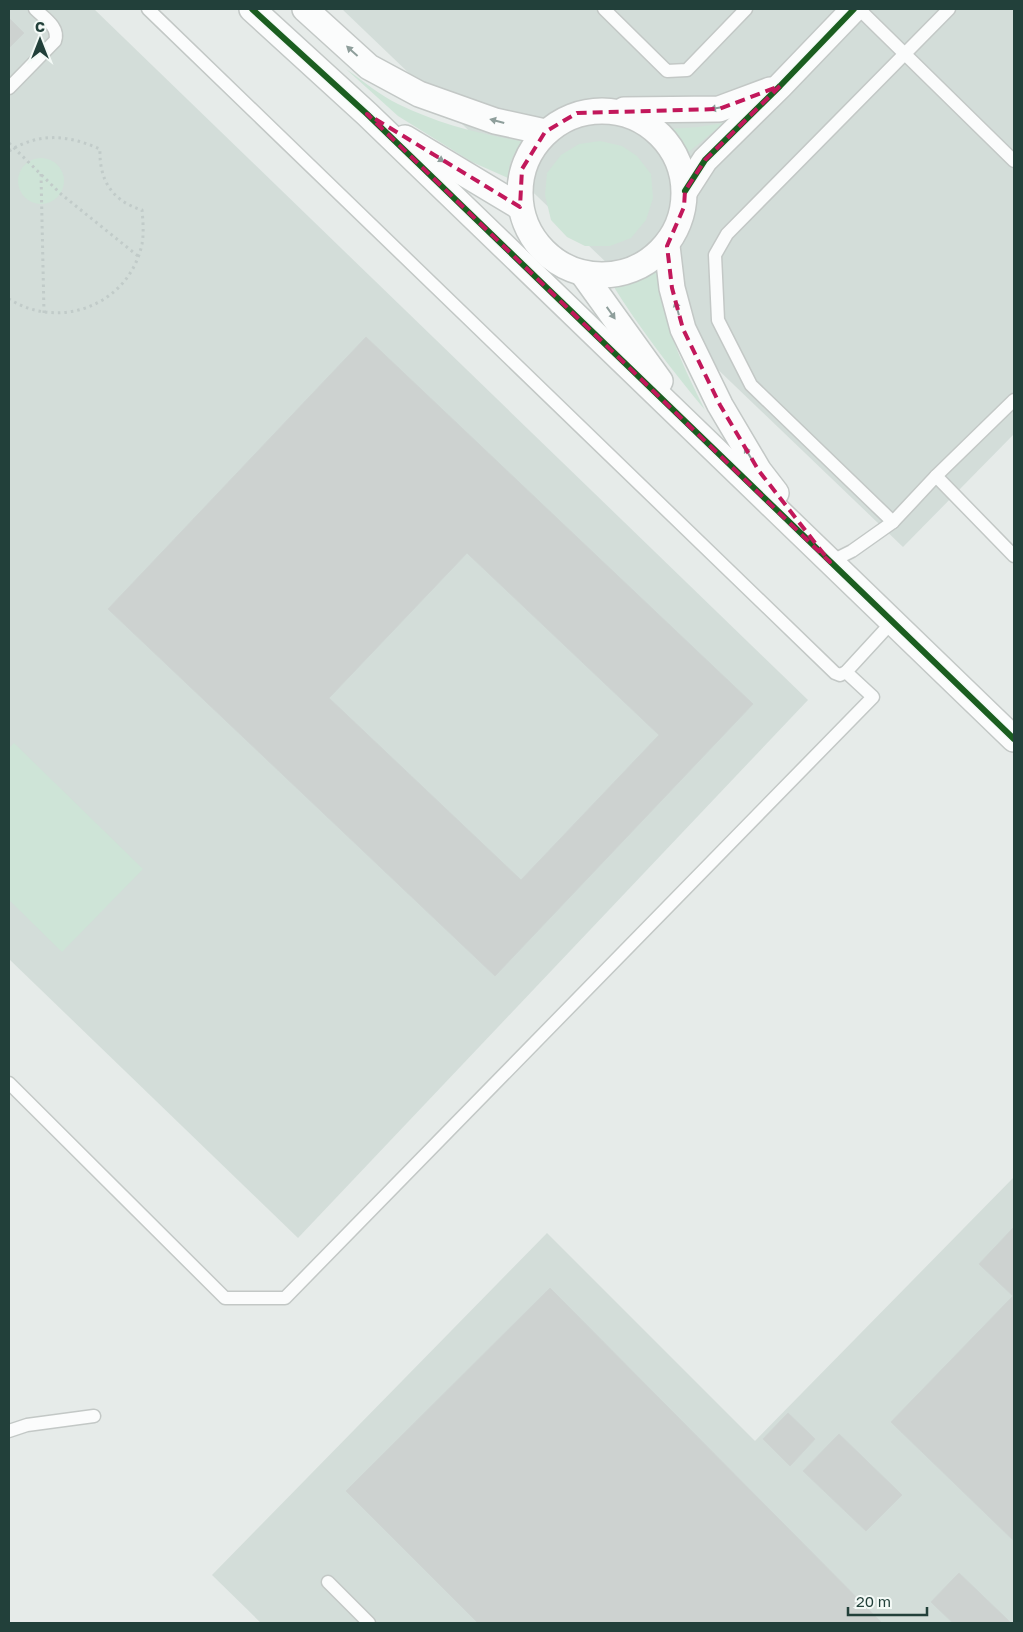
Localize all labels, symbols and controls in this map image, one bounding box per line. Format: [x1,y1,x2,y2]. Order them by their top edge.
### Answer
north arrow [15,15,65,65]
text: С [35,18,45,35]
one-way arrow [347,45,359,57]
one-way arrow [709,105,725,113]
one-way arrow [489,117,505,125]
one-way arrow [432,153,445,162]
one-way arrow [673,300,681,315]
one-way arrow [606,306,617,319]
one-way arrow [744,447,753,460]
scale bar [848,1584,927,1616]
text: 20 m [856,1592,891,1610]

